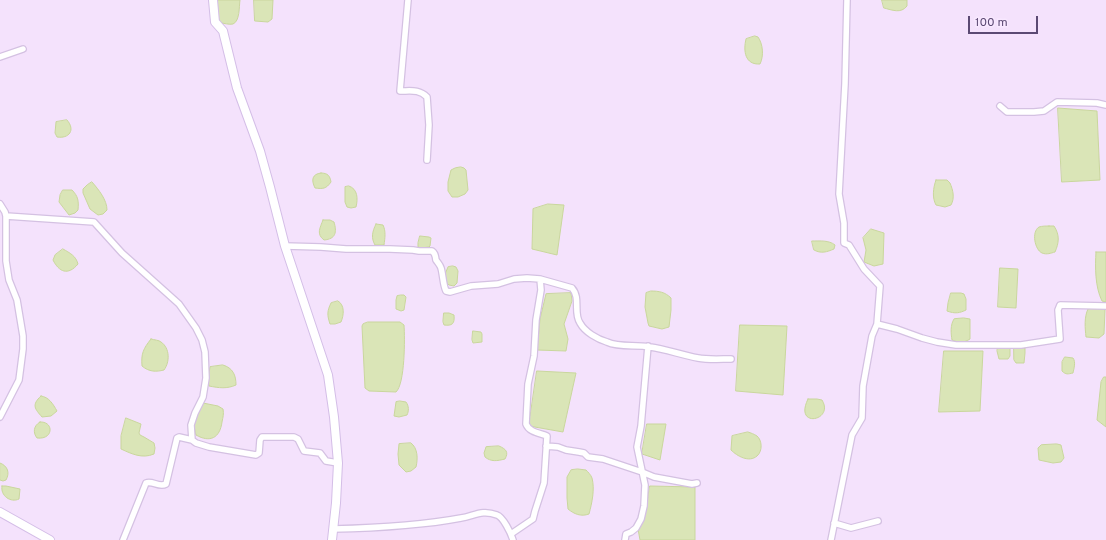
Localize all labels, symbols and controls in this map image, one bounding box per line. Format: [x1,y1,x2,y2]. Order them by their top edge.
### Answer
scale bar [970,8,1040,34]
text: 100 m [975,15,1008,31]

